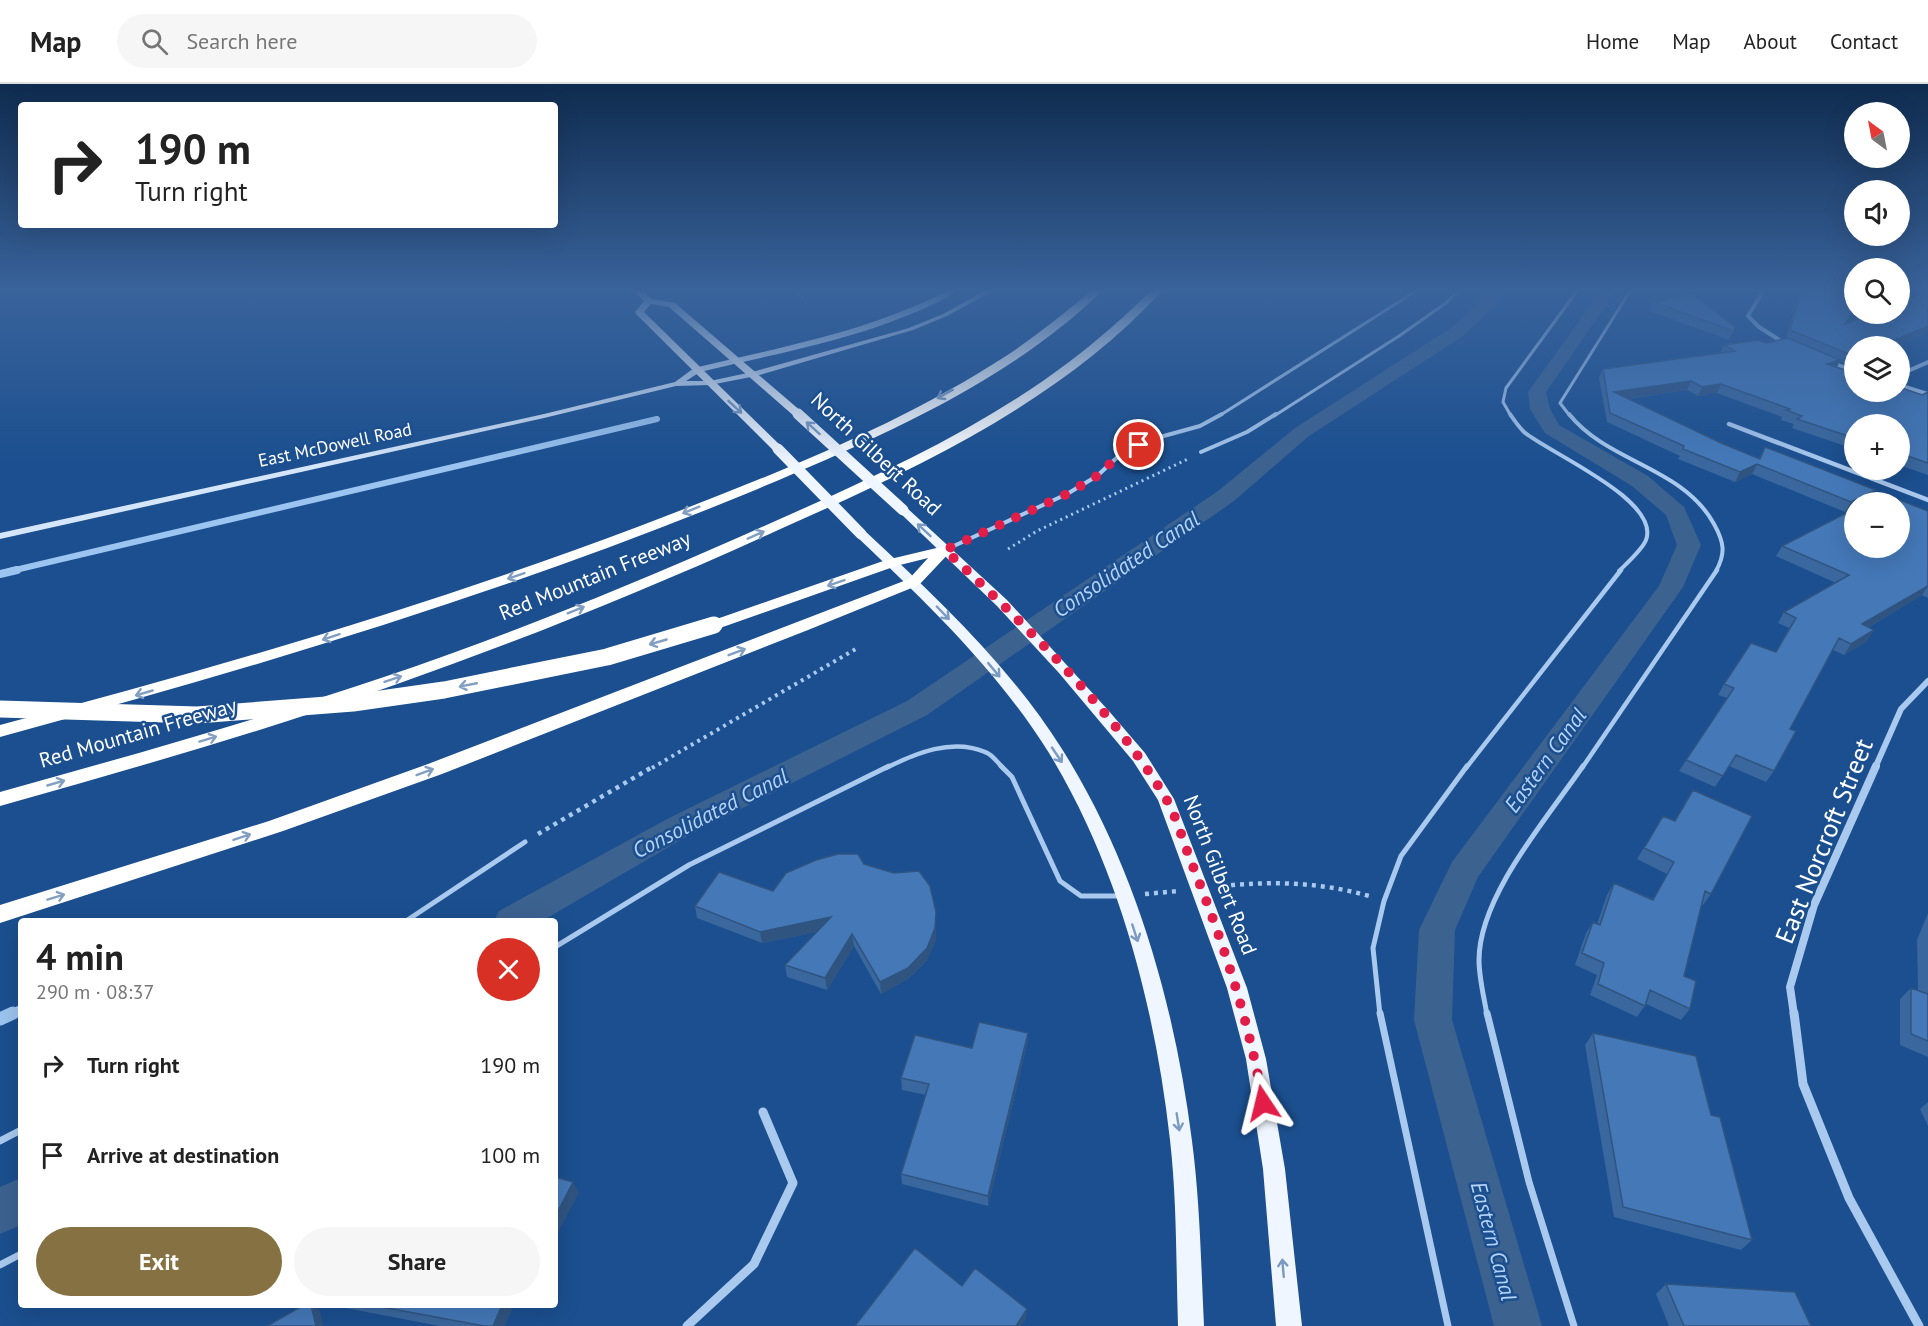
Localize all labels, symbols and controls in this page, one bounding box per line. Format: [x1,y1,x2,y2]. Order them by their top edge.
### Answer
search box [117,14,537,68]
text: Map [30,23,81,60]
icon: search [138,25,171,58]
text: Search here [186,27,297,55]
text: Home [1586,28,1639,55]
text: Map [1672,28,1711,55]
text: About [1744,28,1797,55]
text: Contact [1830,28,1898,55]
north arrow [1844,102,1910,168]
map controls [1844,102,1910,558]
text: 190 m [135,121,251,176]
icon: right [36,126,114,204]
text: Turn right [135,174,248,208]
button: sound [1844,180,1910,246]
button: search [1844,258,1910,324]
button: layers [1844,336,1910,402]
street label: North Gilbert Road [805,386,947,521]
one-way arrow [936,389,954,400]
one-way arrow [727,399,742,413]
button: + [1844,414,1910,480]
street label: East McDowell Road [256,417,414,472]
pin [1113,419,1164,470]
one-way arrow [806,421,821,435]
icon: arrive [1122,428,1155,461]
button: − [1844,492,1910,558]
water label: Consolidated Canal [1047,505,1205,623]
one-way arrow [683,506,701,517]
one-way arrow [916,523,931,537]
street label: Red Mountain Freeway [495,525,695,626]
one-way arrow [747,529,765,540]
one-way arrow [507,571,526,582]
one-way arrow [827,578,846,589]
one-way arrow [566,604,585,615]
one-way arrow [936,605,951,620]
one-way arrow [322,632,341,643]
one-way arrow [649,637,668,648]
one-way arrow [727,646,745,657]
one-way arrow [988,662,1001,678]
one-way arrow [384,672,402,683]
one-way arrow [459,680,478,691]
one-way arrow [135,688,154,699]
street label: Red Mountain Freeway [36,691,240,774]
water label: Eastern Canal [1498,702,1592,818]
one-way arrow [198,733,217,744]
street label: East Norcroft Street [1767,733,1880,948]
one-way arrow [1051,746,1063,762]
water label: Consolidated Canal [627,762,793,864]
one-way arrow [416,766,434,777]
one-way arrow [46,777,65,788]
street label: North Gilbert Road [1178,791,1263,959]
one-way arrow [232,831,251,842]
one-way arrow [46,891,65,902]
one-way arrow [1130,923,1141,942]
text: 4 min [36,933,124,980]
button: close [477,938,540,1001]
text: 290 m · 08:37 [36,979,154,1005]
icon: right [36,1049,69,1082]
text: Turn right [87,1051,179,1079]
text: 190 m [480,1051,540,1079]
position arrow [1231,1071,1295,1135]
one-way arrow [1173,1112,1184,1132]
icon: arrive [36,1139,69,1172]
text: Arrive at destination [87,1141,279,1169]
text: 100 m [480,1141,540,1169]
water label: Eastern Canal [1465,1178,1523,1304]
button: Exit [36,1227,282,1296]
button: Share [294,1227,540,1296]
one-way arrow [1277,1258,1288,1278]

